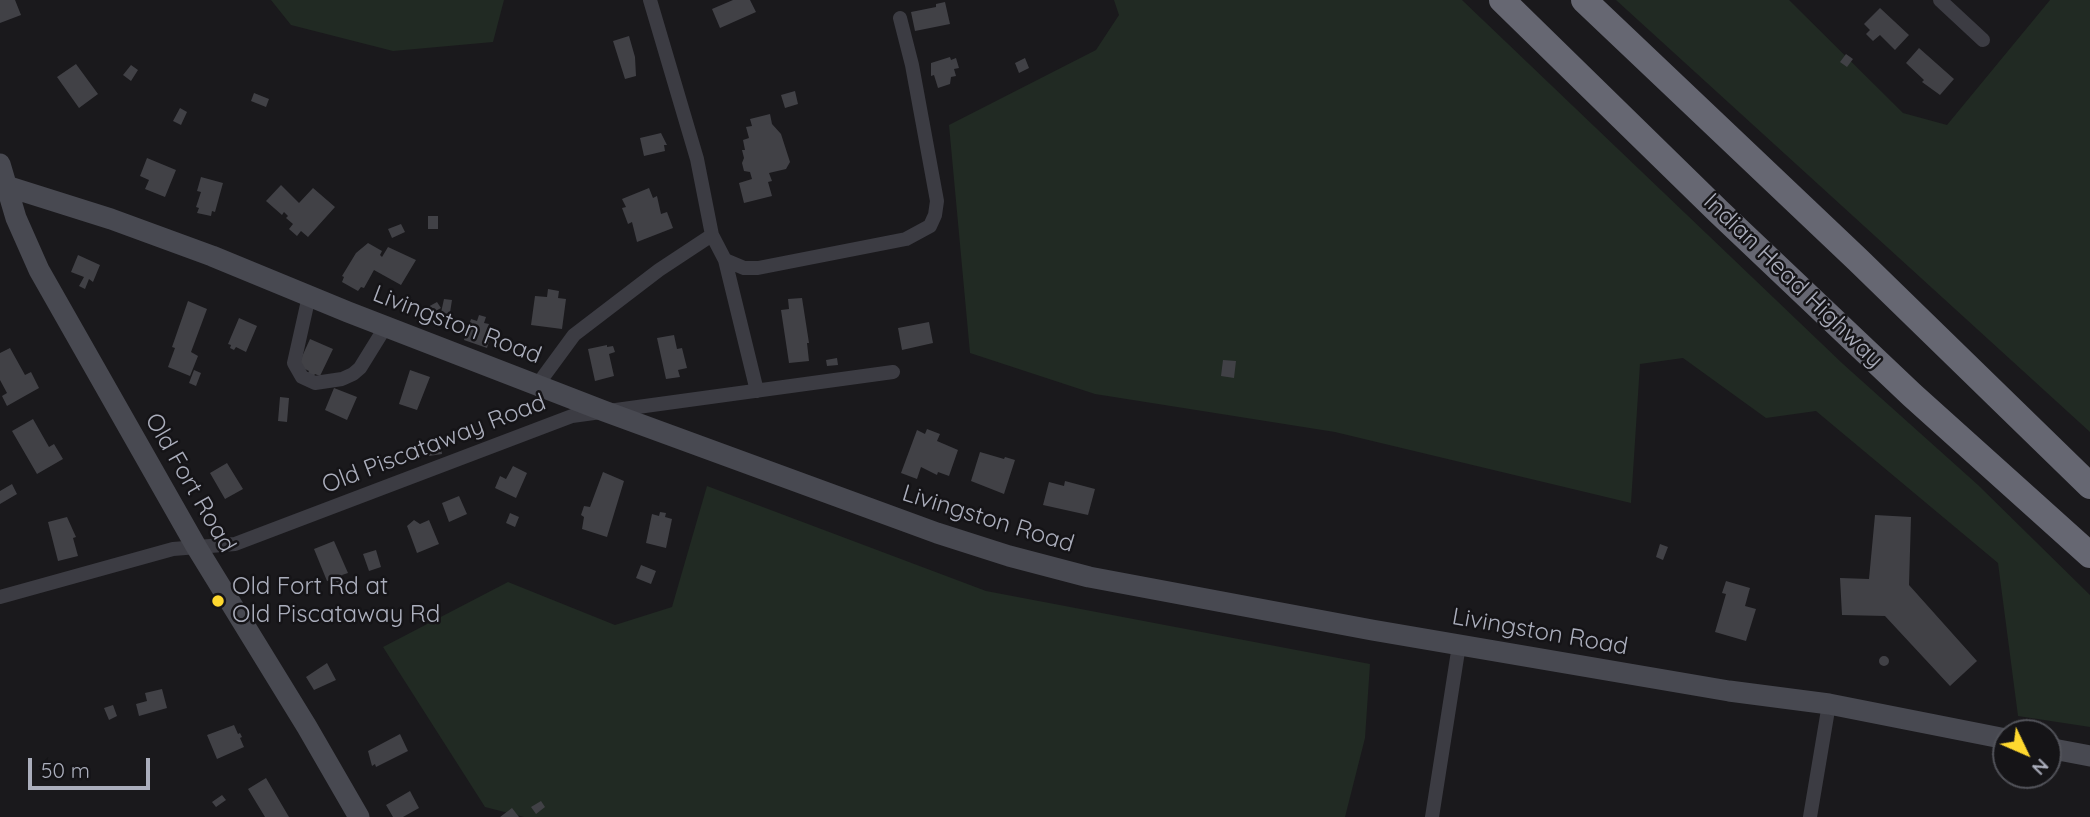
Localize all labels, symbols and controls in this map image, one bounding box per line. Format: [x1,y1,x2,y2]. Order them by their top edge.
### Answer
street label: Indian Head Highway [1697,188,1889,374]
street label: Livingston Road [369,280,545,370]
street label: Old Piscataway Road [318,388,550,500]
street label: Old Fort Road [139,408,241,558]
street label: Livingston Road [899,479,1077,559]
place label: Old Fort Rd at Old Piscataway Rd [232,573,440,629]
marker: Old Fort Rd at Old Piscataway Rd [210,593,226,609]
street label: Livingston Road [1450,602,1630,662]
north arrow [1992,719,2062,789]
scale bar [32,744,154,788]
text: N [2027,754,2054,781]
text: 50 m [41,757,90,783]

